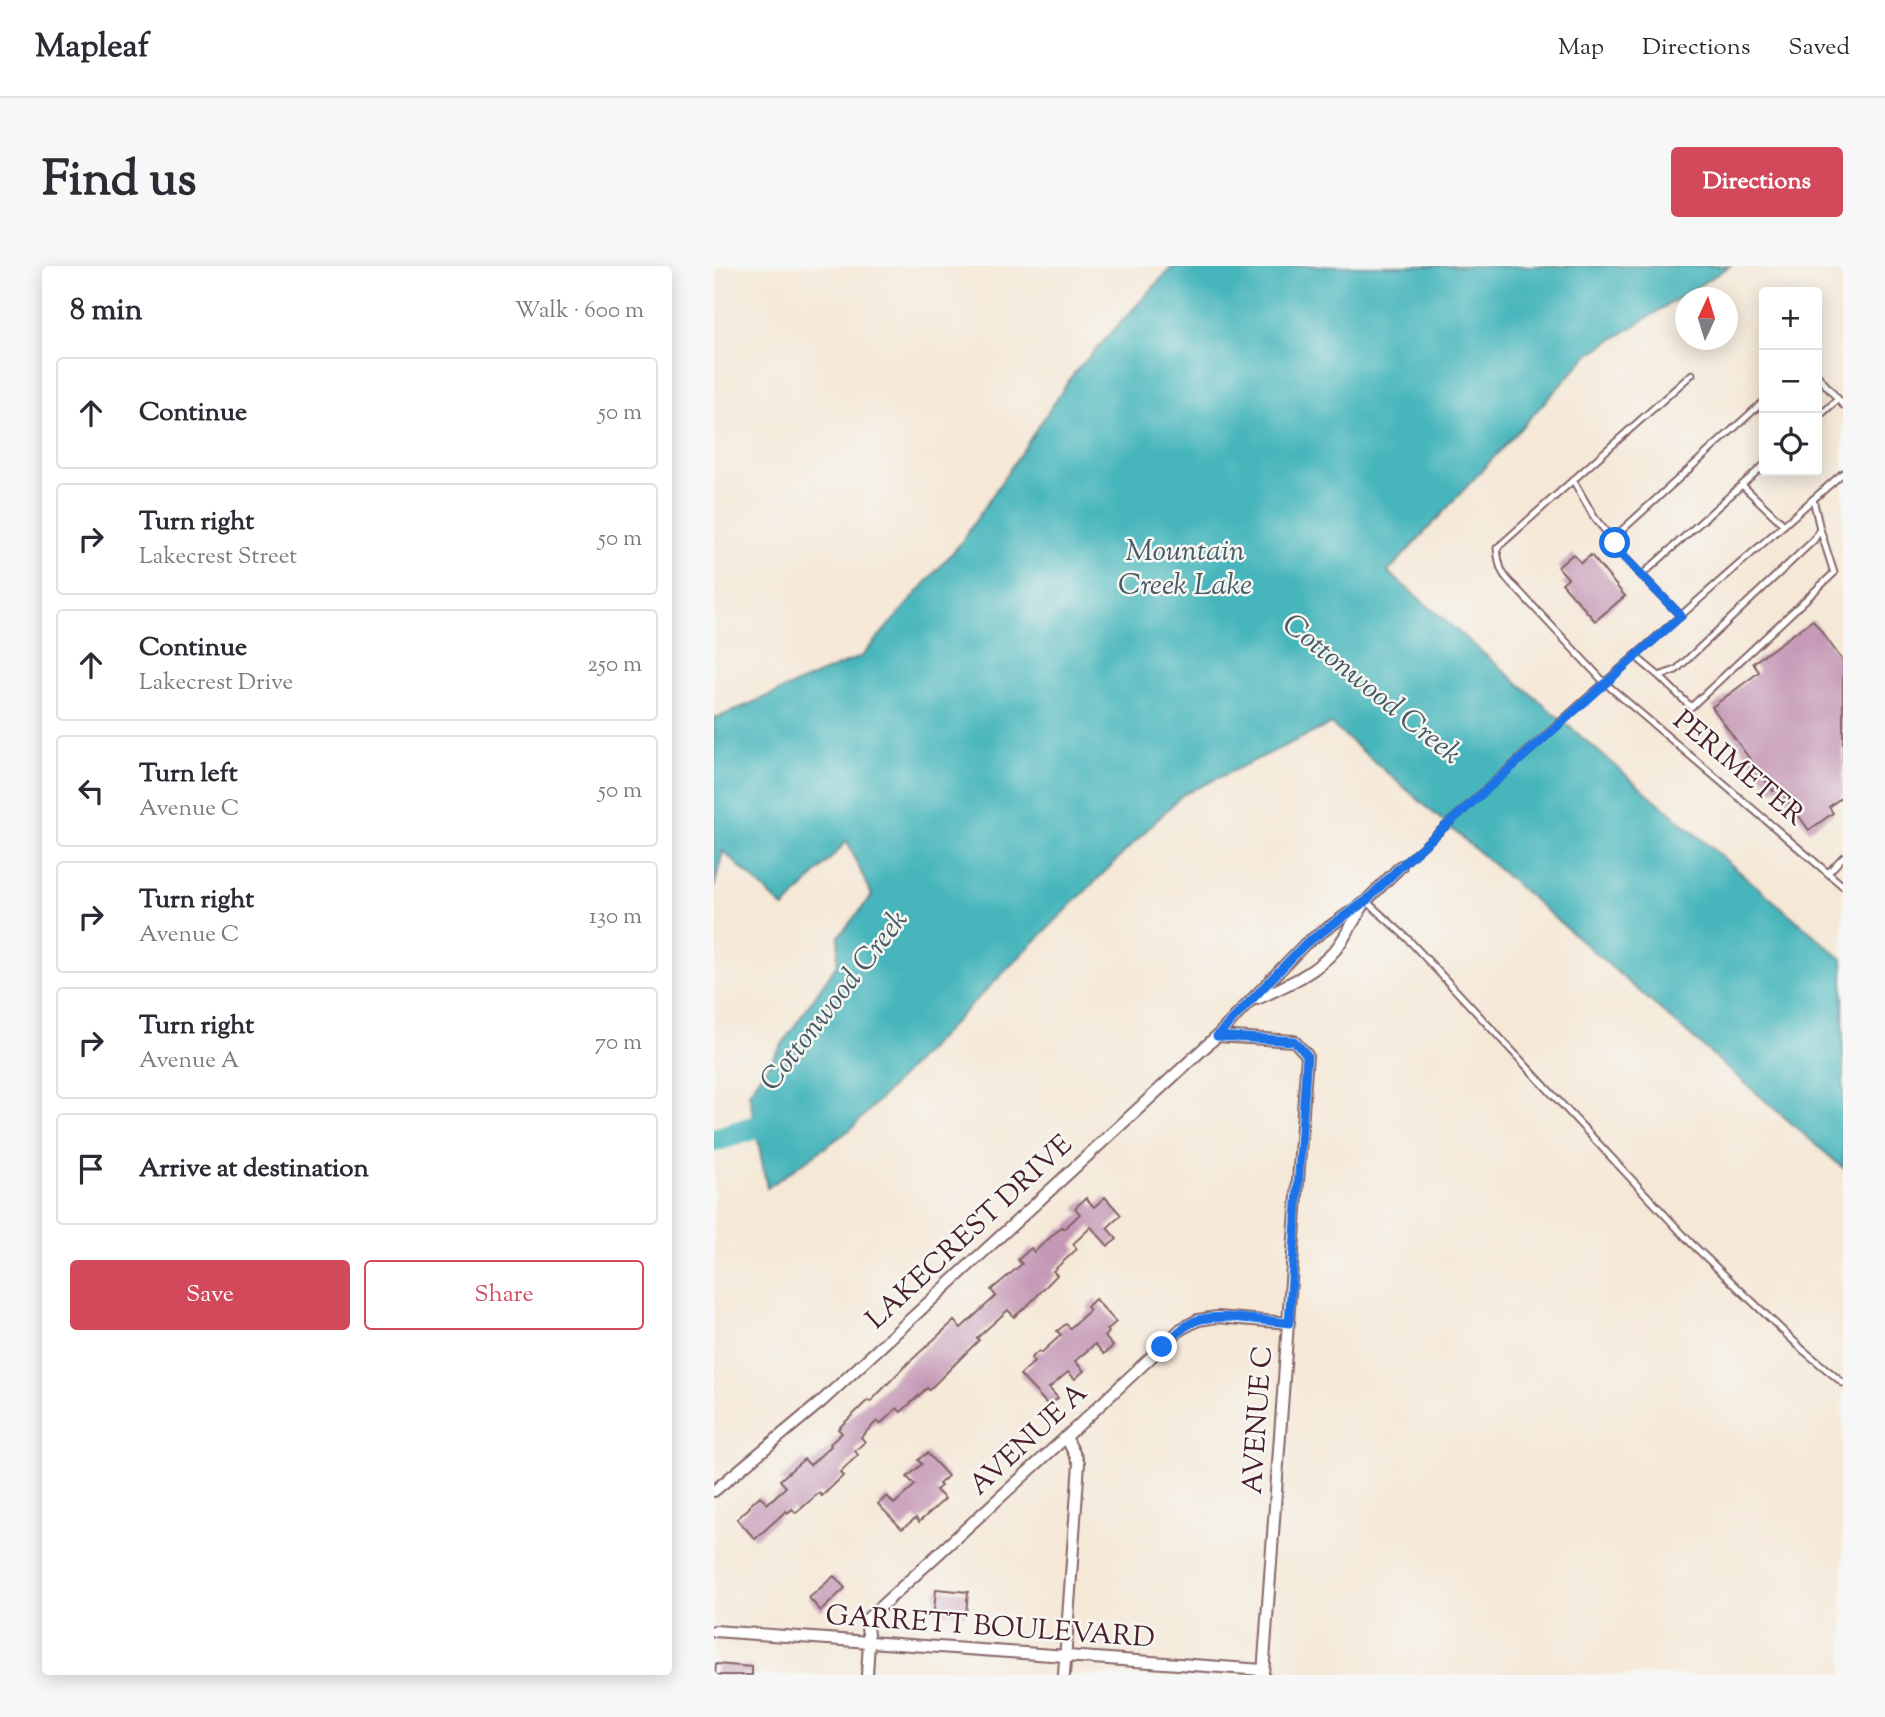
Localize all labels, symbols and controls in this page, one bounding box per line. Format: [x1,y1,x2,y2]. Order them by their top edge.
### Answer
text: Mapleaf [35,24,149,72]
text: Map [1558,31,1604,65]
text: Directions [1642,31,1750,65]
text: Saved [1788,31,1850,65]
text: Find us [42,147,196,217]
button: Directions [1671,147,1843,217]
north arrow [1675,287,1738,350]
map controls [1759,287,1822,476]
button: + [1759,287,1822,350]
text: 8 min [70,290,142,333]
text: Walk · 600 m [515,295,644,328]
button: − [1759,350,1822,413]
icon: ahead [72,394,110,432]
text: Continue [139,395,247,432]
text: 50 m [598,397,642,430]
button: locate [1759,413,1822,476]
text: Turn right [139,504,254,541]
icon: right [72,520,110,558]
text: 50 m [598,523,642,556]
route start [1599,527,1630,558]
water label: Mountain Creek Lake [1118,531,1252,608]
text: Lakecrest Street [139,541,297,574]
water label: Cottonwood Creek [1272,604,1470,776]
text: Continue [139,630,247,667]
icon: ahead [72,646,110,684]
text: 250 m [587,649,642,682]
text: Lakecrest Drive [139,667,293,700]
street label: PERIMETER [1663,702,1813,836]
text: Turn left [139,756,238,793]
icon: left [72,772,110,810]
text: 50 m [598,775,642,808]
text: Avenue C [139,793,239,826]
text: Turn right [139,882,254,919]
icon: right [72,898,110,936]
text: 130 m [589,901,642,934]
water label: Cottonwood Creek [750,901,920,1101]
text: Avenue C [139,919,239,952]
text: Turn right [139,1008,254,1045]
icon: right [72,1024,110,1062]
text: 70 m [595,1027,642,1060]
text: Avenue A [139,1045,239,1078]
street label: LAKECREST DRIVE [858,1126,1082,1340]
icon: arrive [72,1150,110,1188]
text: Arrive at destination [139,1151,369,1188]
button: Save [70,1260,350,1330]
button: Share [364,1260,644,1330]
route end [1146,1331,1177,1362]
street label: AVENUE C [1234,1344,1284,1496]
street label: AVENUE A [961,1374,1097,1505]
street label: GARRETT BOULEVARD [824,1597,1156,1659]

